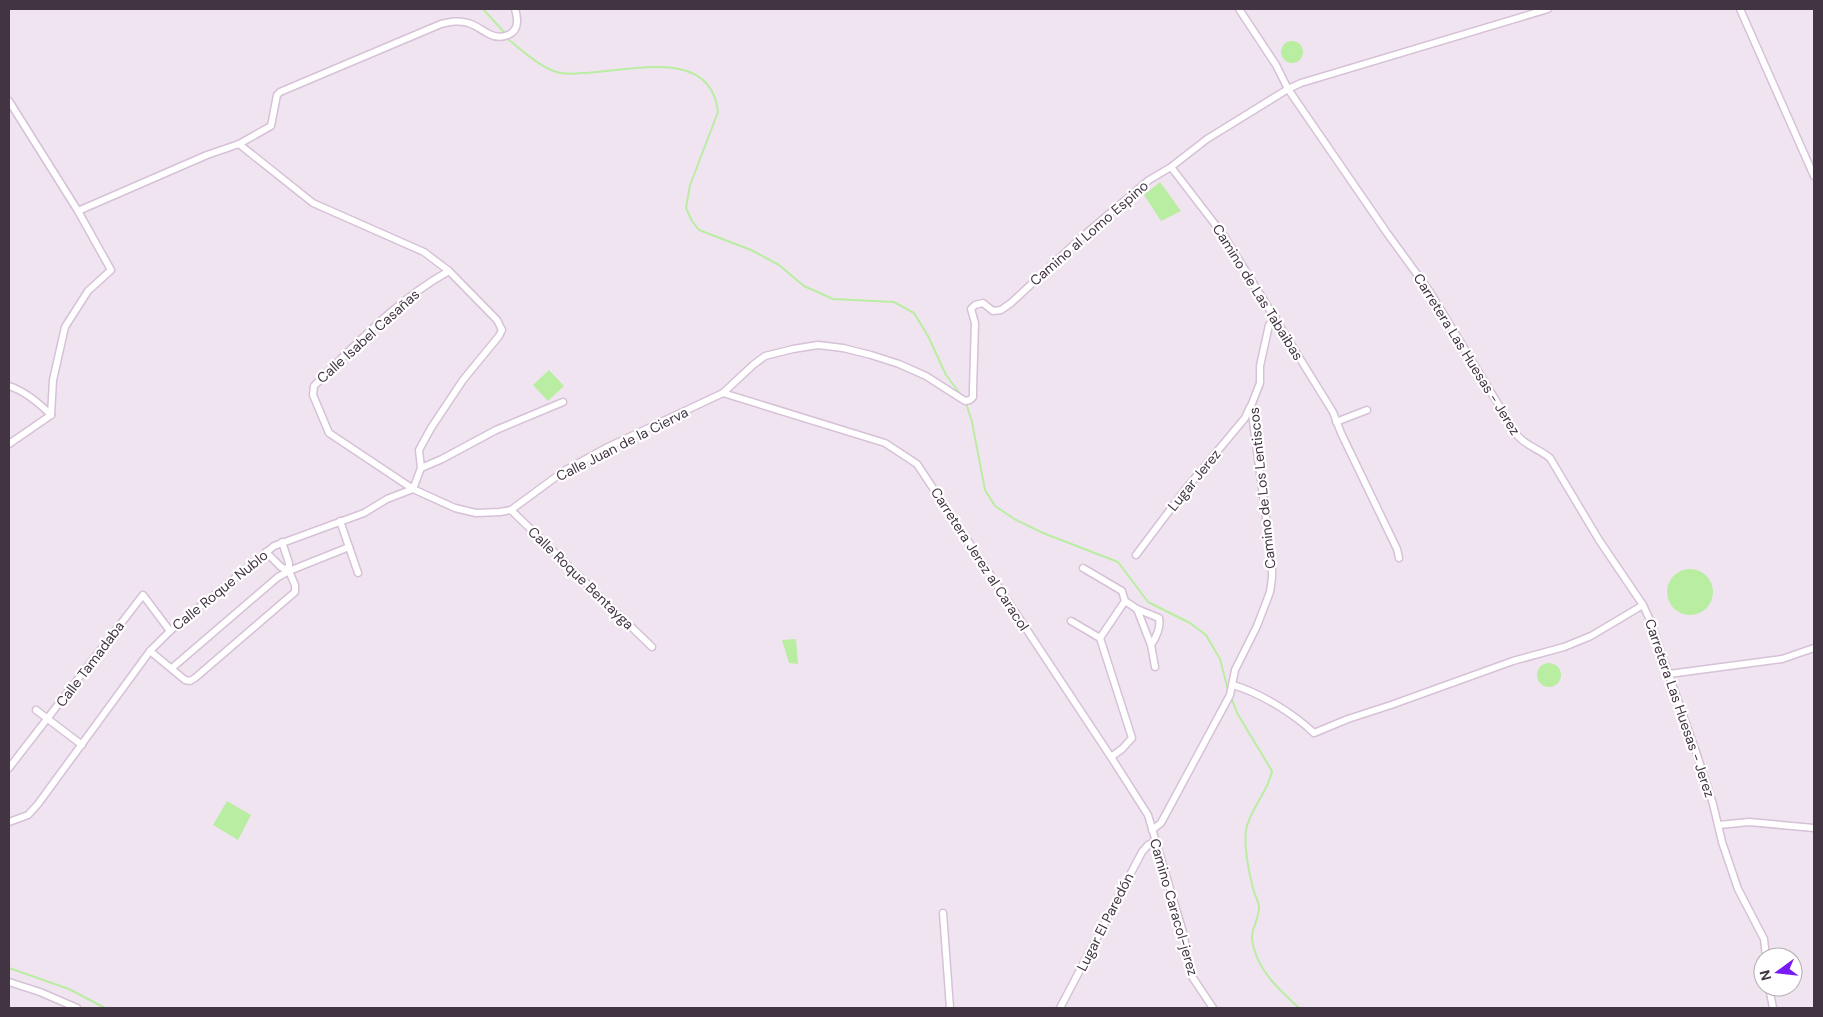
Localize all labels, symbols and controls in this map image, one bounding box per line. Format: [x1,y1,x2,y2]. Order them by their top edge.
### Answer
street label: Camino al Lomo Espino [1026,177,1152,289]
street label: Camino de Las Tabaibas [1209,221,1307,363]
street label: Carretera Las Huesas - Jerez [1410,270,1524,438]
street label: Calle Isabel Casañas [313,285,423,387]
street label: Calle Juan de la Cierva [553,403,691,485]
street label: Camino de Los Lentiscos [1245,406,1279,570]
street label: Lugar Jerez [1164,446,1224,514]
street label: Carretera Jerez al Caracol [927,484,1033,634]
street label: Calle Roque Bentayga [524,523,638,633]
street label: Calle Roque Nublo [168,546,272,634]
street label: Carretera Las Huesas - Jerez [1641,616,1719,800]
street label: Calle Tamadaba [52,618,128,710]
street label: Camino Caracol-jerez [1146,836,1202,978]
street label: Lugar El Paredón [1072,870,1138,974]
north arrow [1753,947,1803,997]
text: N [1755,968,1775,983]

